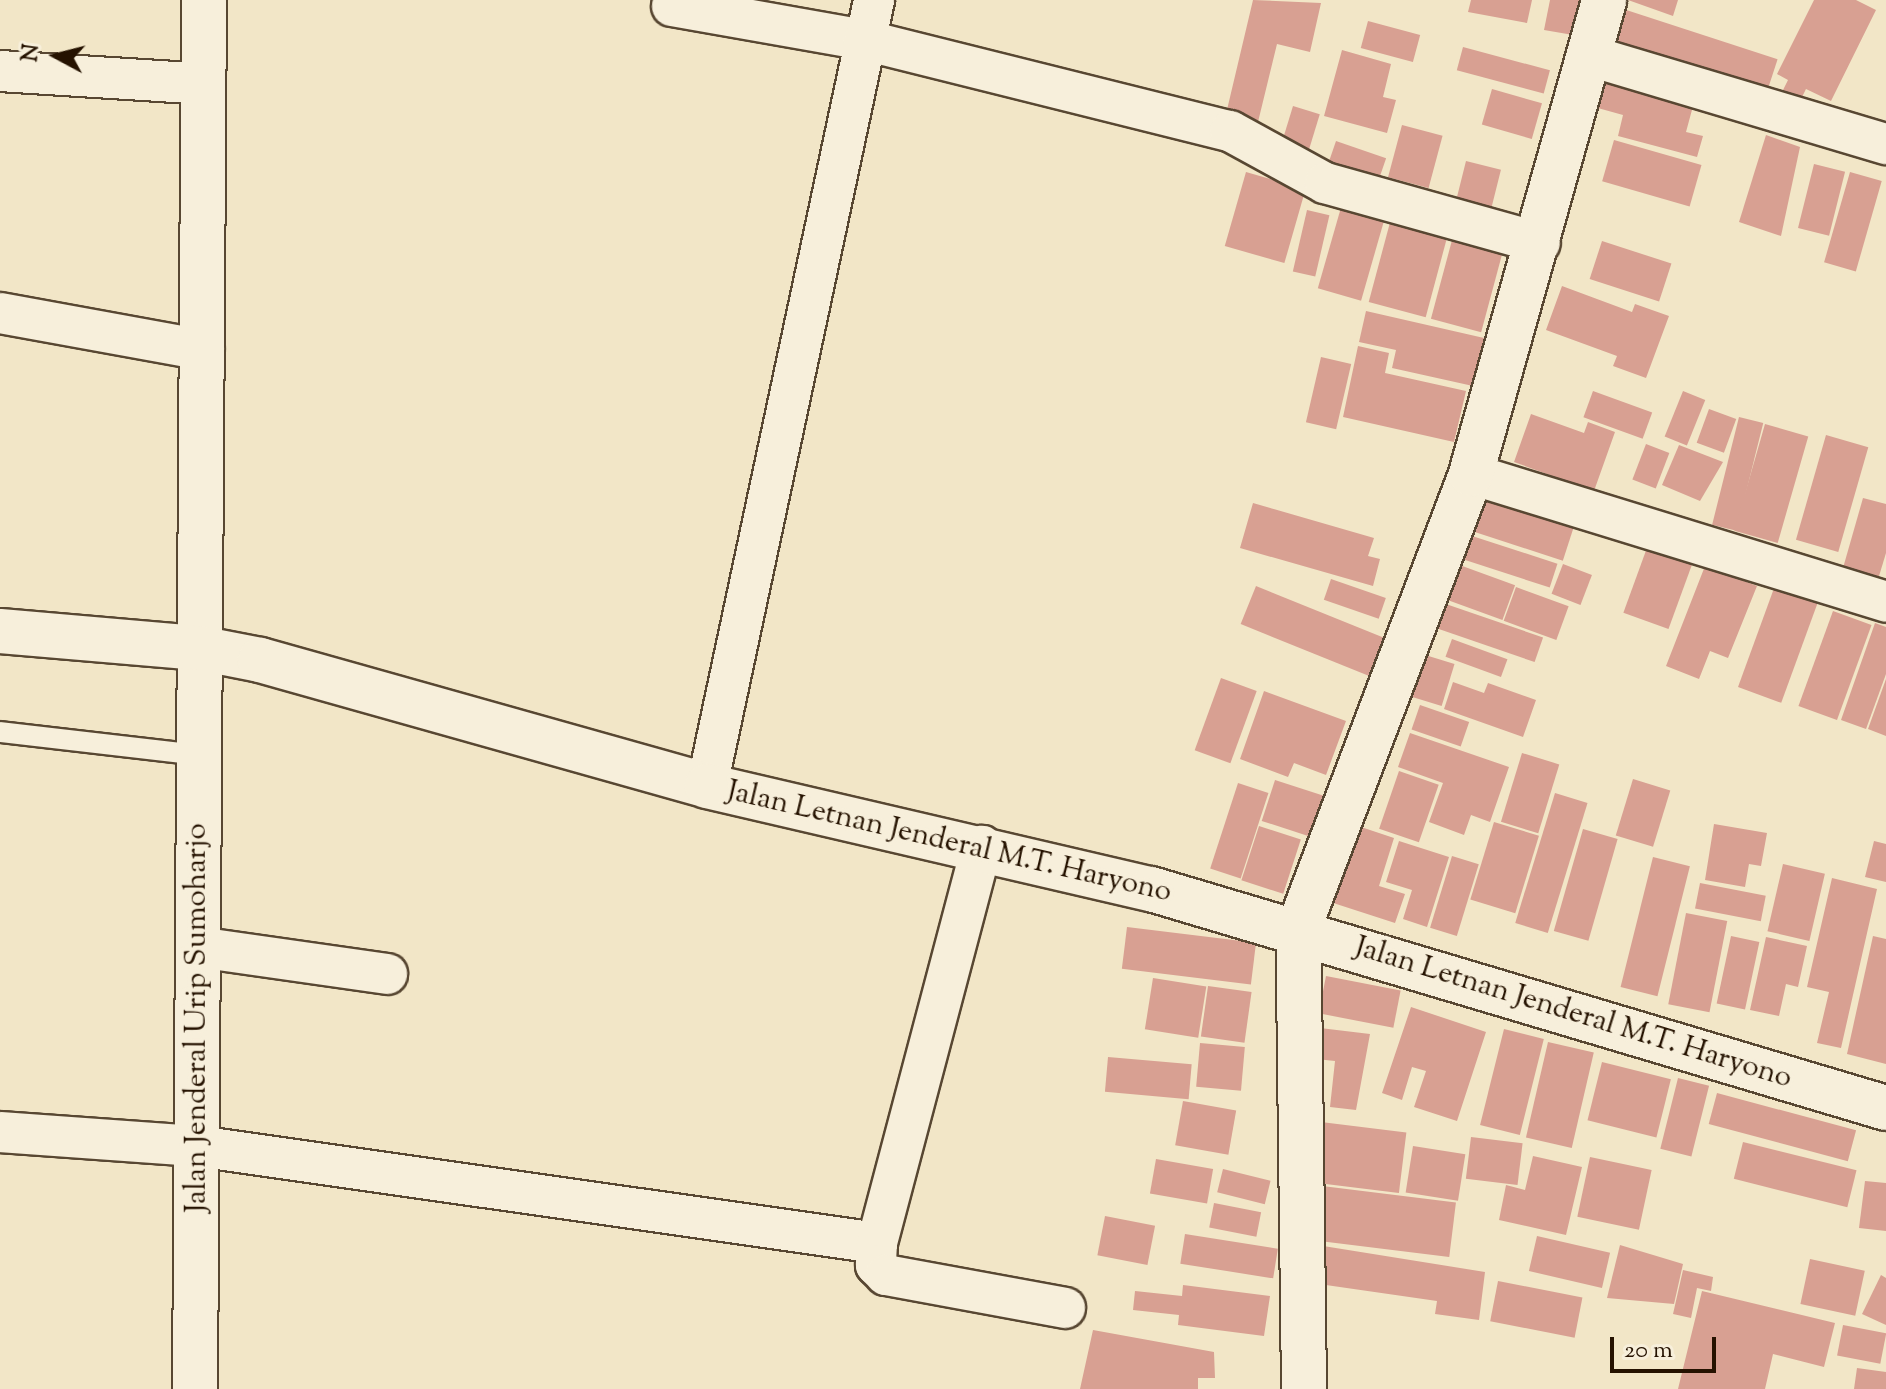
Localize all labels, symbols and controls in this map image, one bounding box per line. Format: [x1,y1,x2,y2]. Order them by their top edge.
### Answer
north arrow [16,16,96,96]
text: N [15,42,49,64]
street label: Jalan Letnan Jenderal M.T. Haryono [723,774,1175,912]
street label: Jalan Jenderal Urip Sumoharjo [180,823,216,1213]
street label: Jalan Letnan Jenderal M.T. Haryono [1350,930,1796,1098]
scale bar [1614,1321,1720,1371]
text: 20 m [1624,1334,1673,1368]

